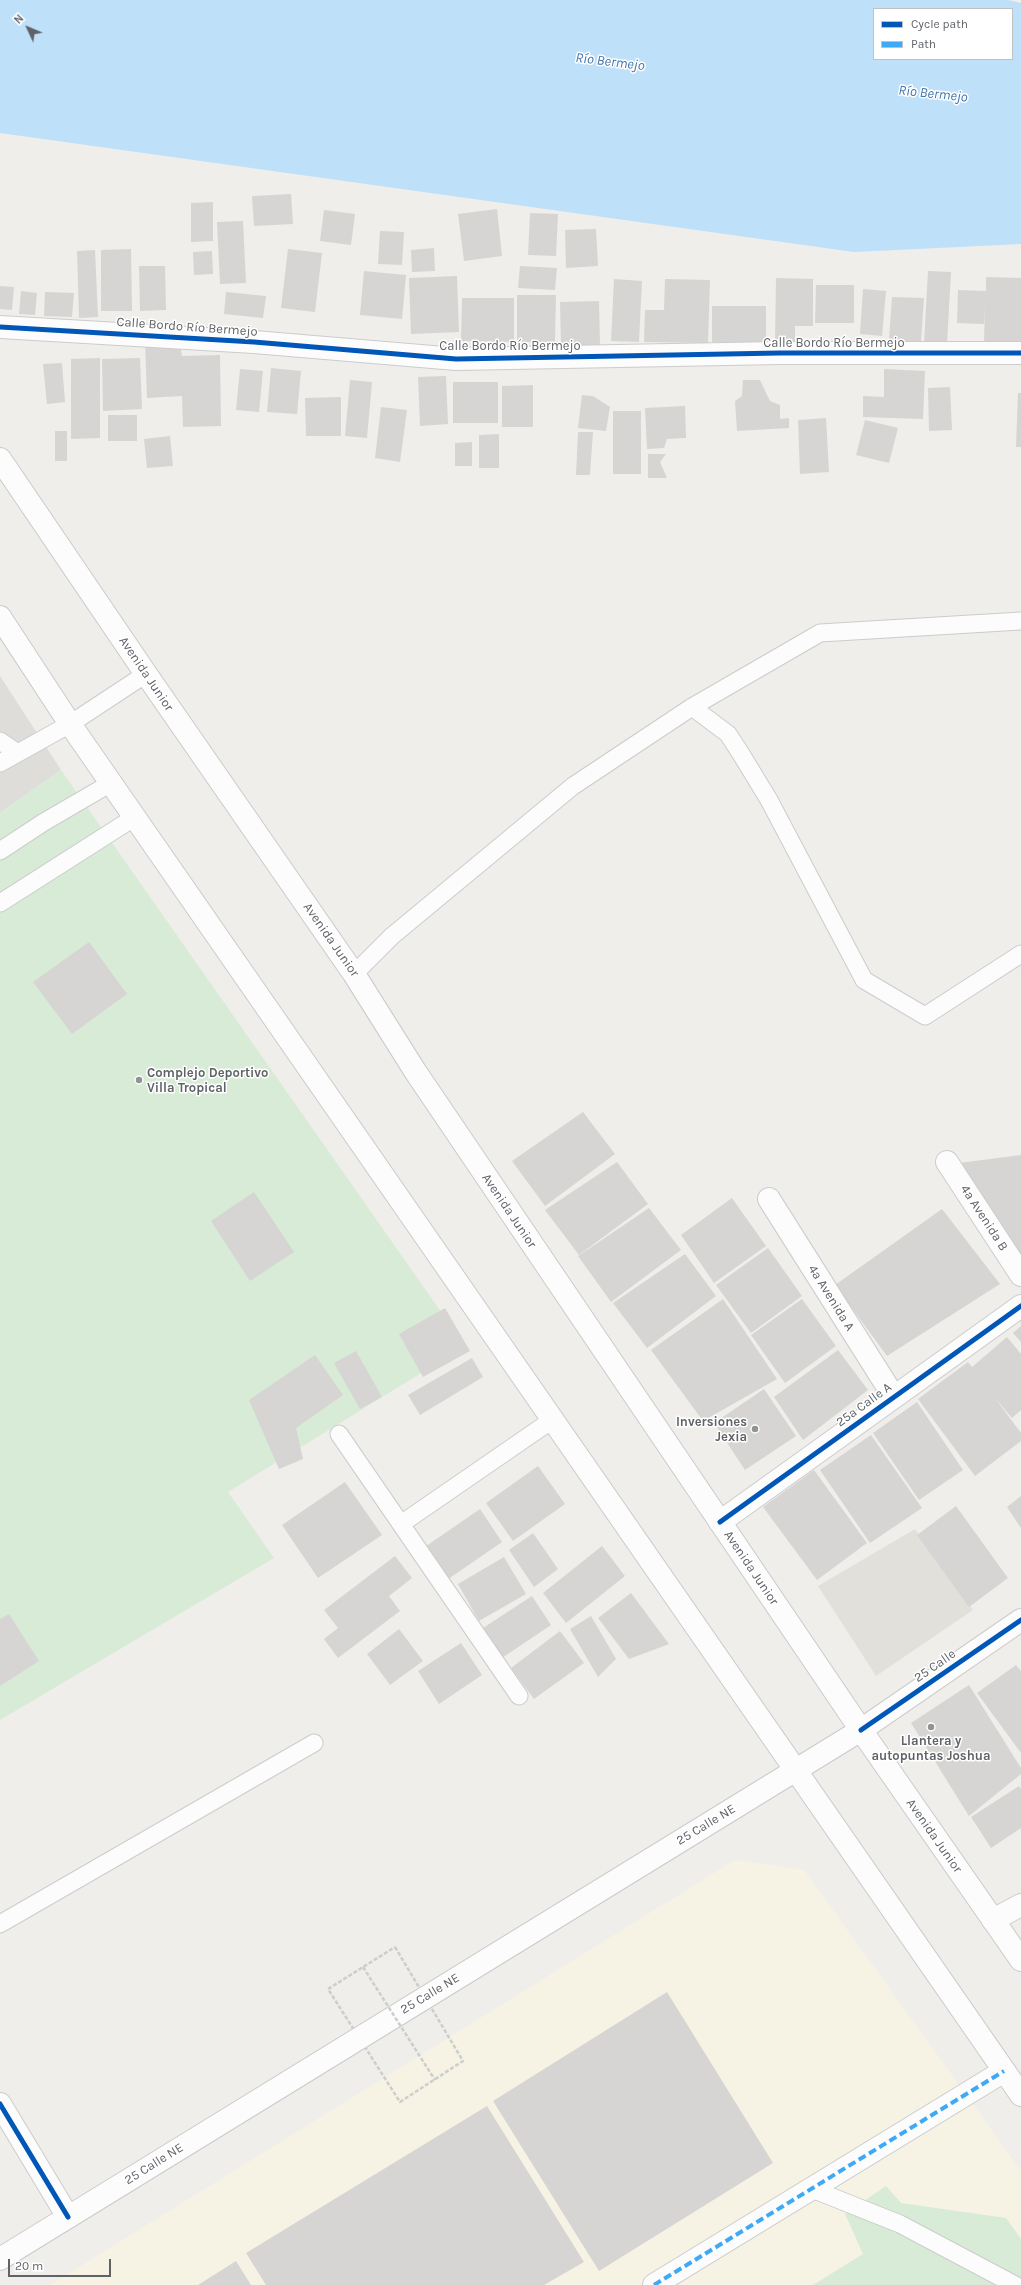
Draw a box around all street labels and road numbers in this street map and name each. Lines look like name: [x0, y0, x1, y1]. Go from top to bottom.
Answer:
street label: Calle Bordo Río Bermejo: [116, 314, 258, 340]
street label: Calle Bordo Río Bermejo: [763, 335, 905, 351]
street label: Calle Bordo Río Bermejo: [439, 338, 581, 354]
street label: Avenida Junior: [115, 634, 177, 714]
street label: Avenida Junior: [300, 900, 362, 980]
street label: Avenida Junior: [478, 1171, 540, 1251]
street label: 4a Avenida B: [957, 1182, 1011, 1254]
street label: 4a Avenida A: [805, 1262, 857, 1334]
street label: 25a Calle A: [833, 1380, 895, 1430]
street label: Avenida Junior: [720, 1528, 782, 1608]
street label: 25 Calle: [911, 1646, 959, 1686]
street label: Avenida Junior: [903, 1796, 965, 1876]
street label: 25 Calle NE: [674, 1801, 738, 1849]
street label: 25 Calle NE: [398, 1970, 462, 2018]
street label: 25 Calle NE: [122, 2140, 186, 2188]

